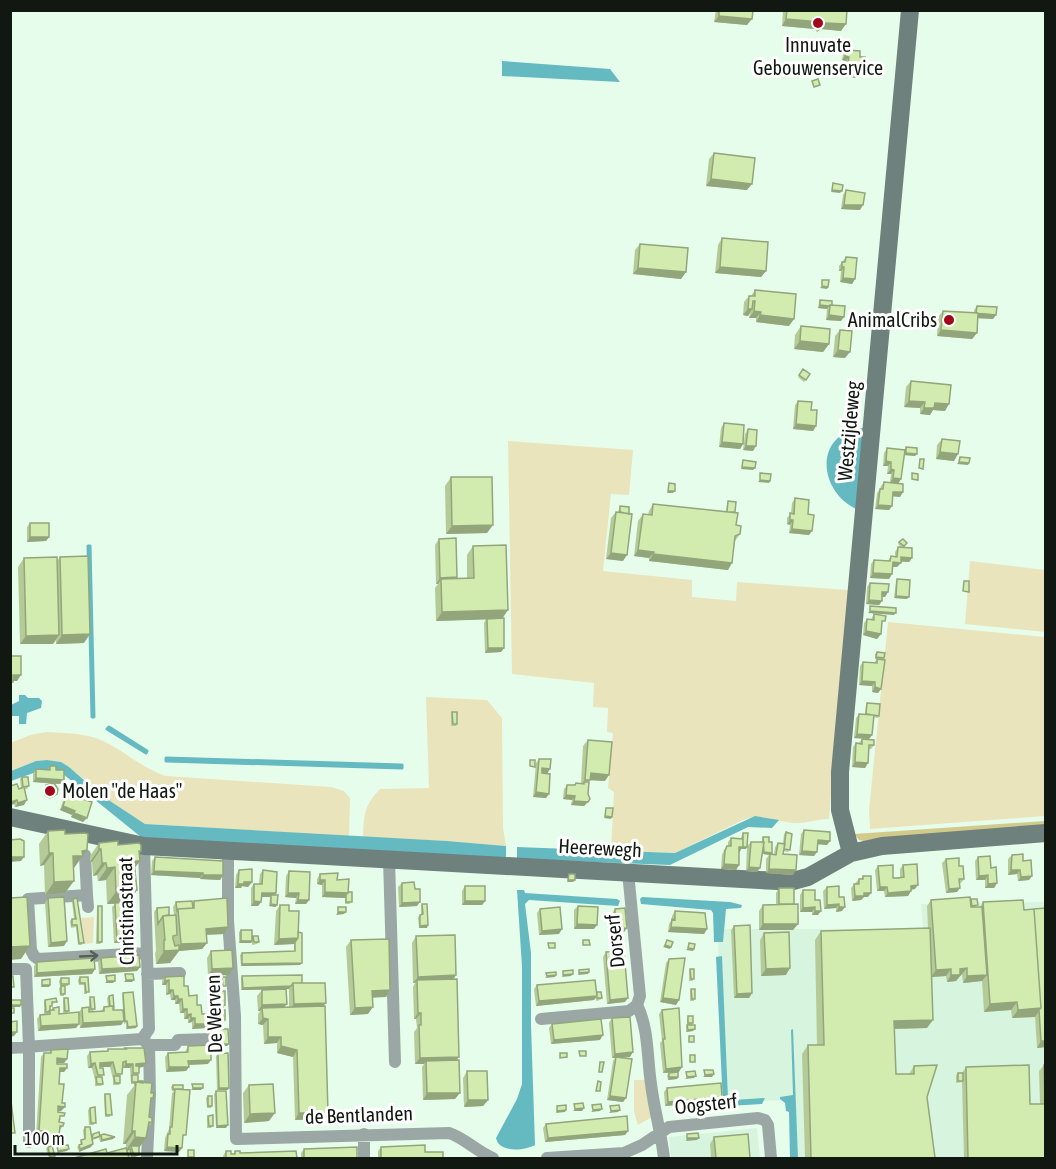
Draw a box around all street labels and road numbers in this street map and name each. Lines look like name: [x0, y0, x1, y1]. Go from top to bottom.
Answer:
street label: Westzijdeweg: [833, 380, 864, 482]
street label: Heerewegh: [558, 834, 642, 861]
street label: Christinastraat: [113, 856, 138, 965]
street label: Dorserf: [600, 913, 629, 969]
street label: De Werven: [201, 974, 226, 1054]
street label: Oogsterf: [674, 1089, 739, 1118]
street label: de Bentlanden: [305, 1101, 413, 1128]

